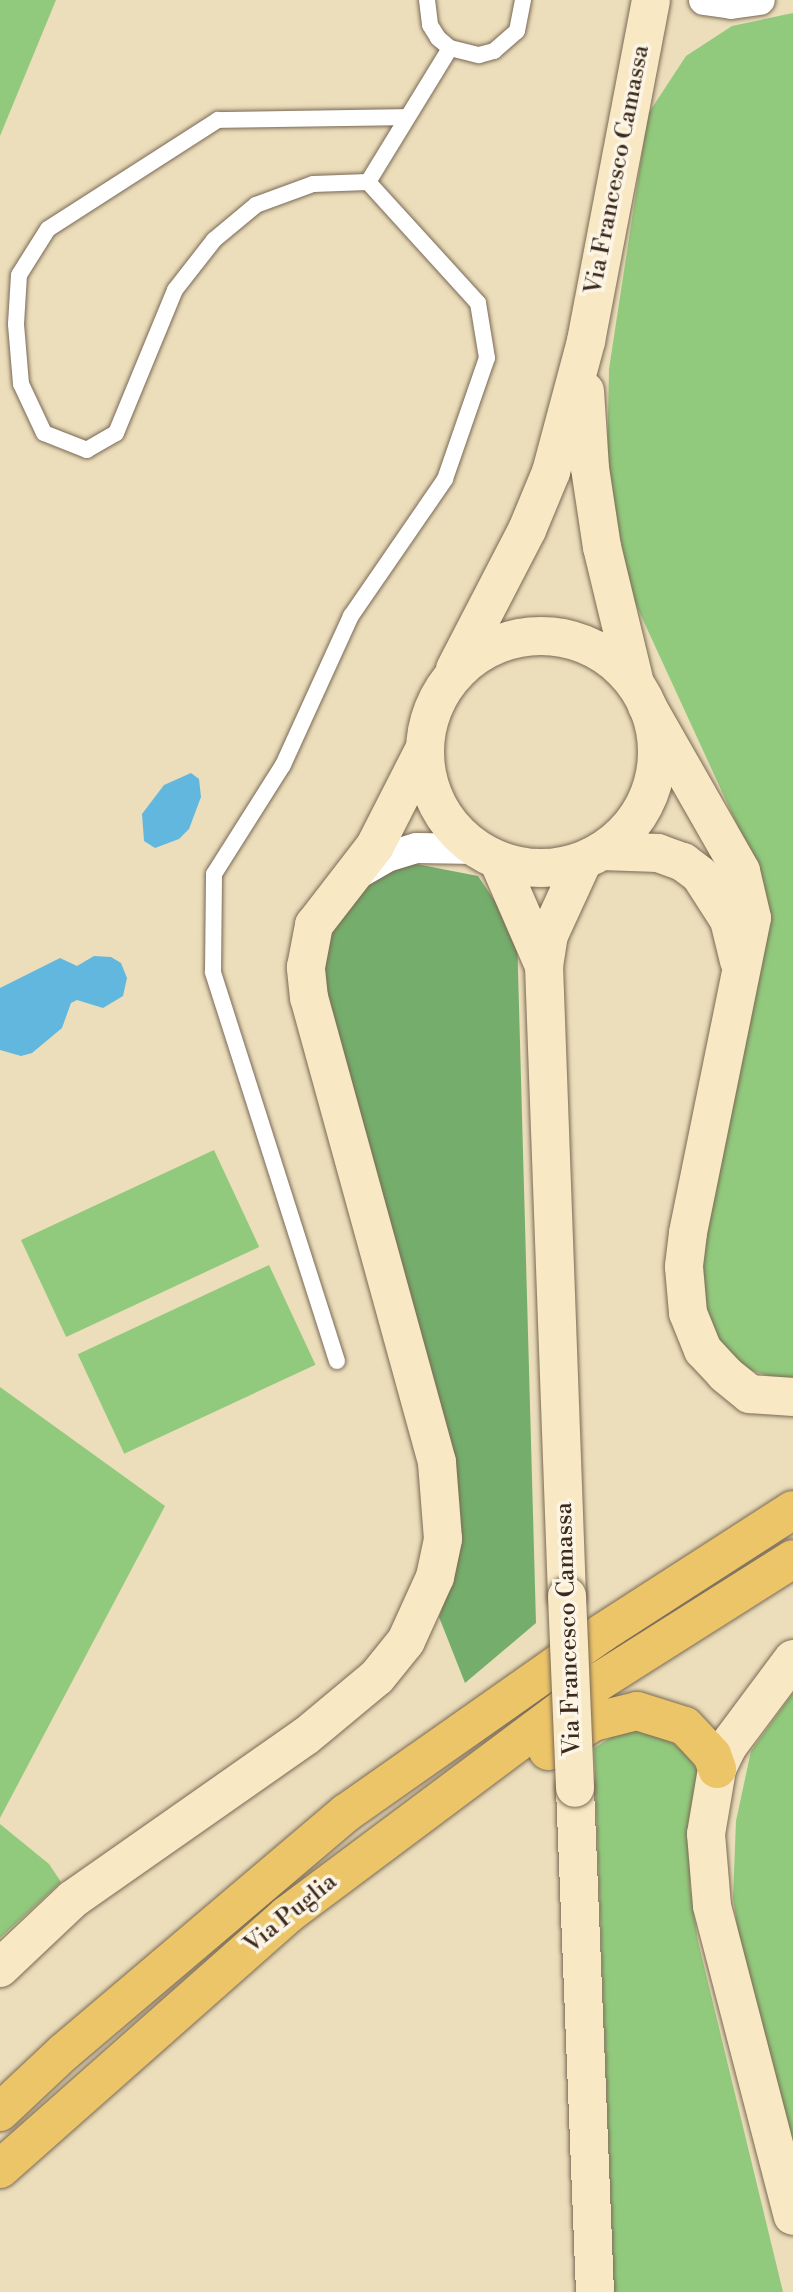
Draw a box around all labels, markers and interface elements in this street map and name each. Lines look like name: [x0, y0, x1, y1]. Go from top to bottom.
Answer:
street label: Via Francesco Camassa: [580, 43, 656, 297]
street label: Via Francesco Camassa: [550, 1502, 588, 1756]
street label: Via Puglia: [239, 1868, 343, 1960]

